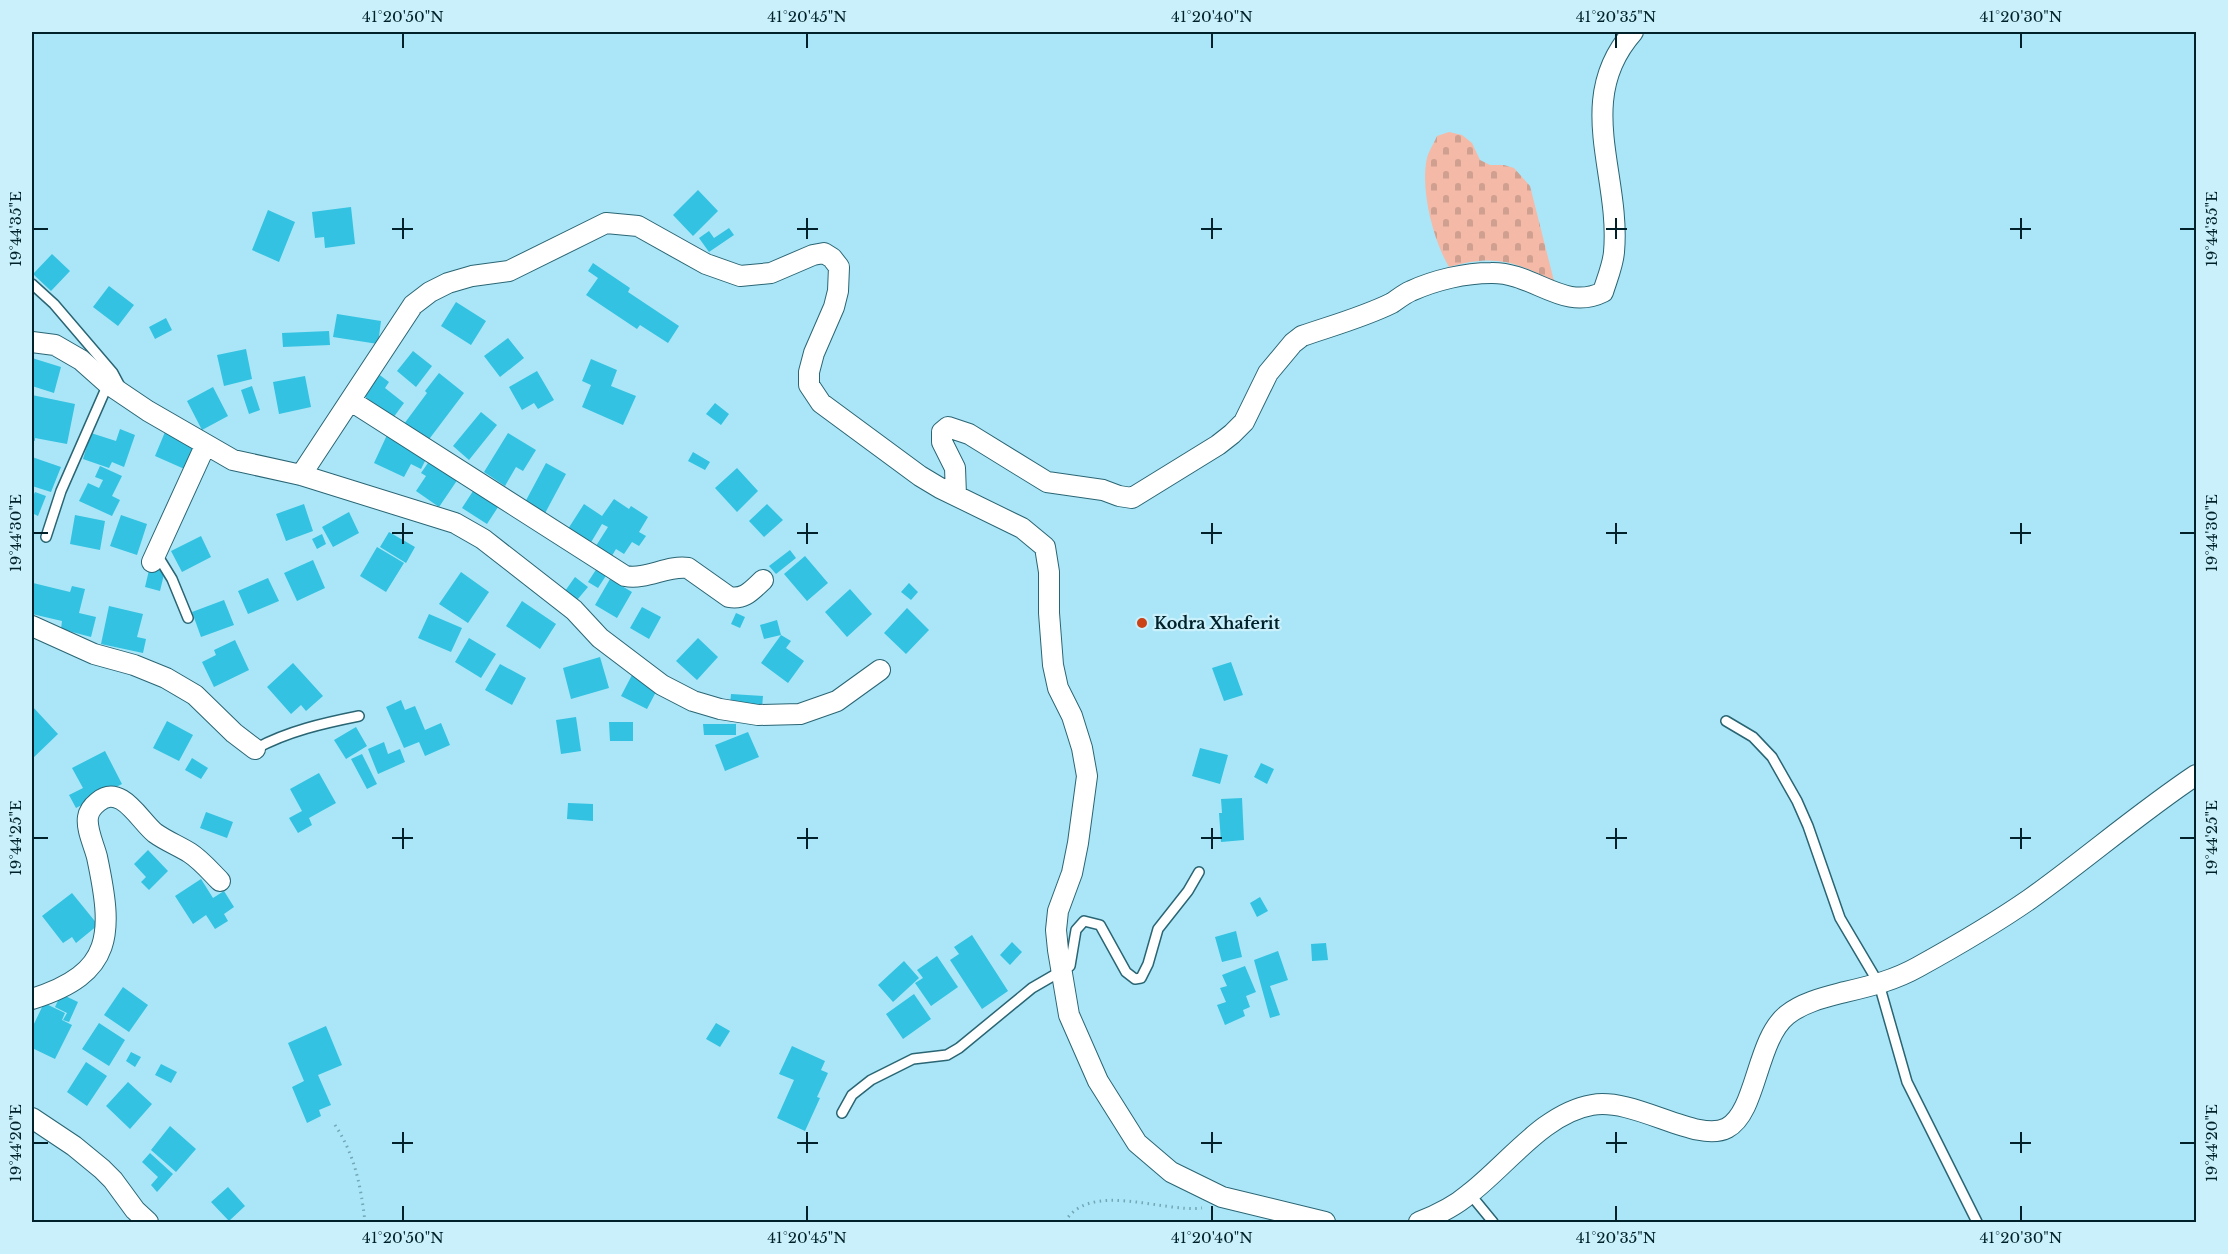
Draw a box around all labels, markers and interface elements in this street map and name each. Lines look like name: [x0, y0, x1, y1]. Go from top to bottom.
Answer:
text: 41°20'50"N: [362, 7, 444, 26]
text: 41°20'45"N: [767, 7, 847, 26]
text: 41°20'40"N: [1171, 7, 1253, 26]
text: 41°20'35"N: [1576, 7, 1656, 26]
text: 41°20'30"N: [1980, 7, 2062, 26]
text: 19°44'35"E: [6, 191, 25, 267]
text: 19°44'35"E: [2202, 191, 2221, 267]
text: 19°44'30"E: [6, 494, 25, 572]
text: 19°44'30"E: [2202, 494, 2221, 572]
place label: Kodra Xhaferit: [1154, 613, 1281, 633]
marker: Kodra Xhaferit: [1135, 616, 1149, 630]
text: 19°44'25"E: [6, 800, 25, 876]
text: 19°44'25"E: [2202, 800, 2221, 876]
text: 19°44'20"E: [6, 1104, 25, 1182]
text: 19°44'20"E: [2202, 1104, 2221, 1182]
text: 41°20'50"N: [362, 1228, 444, 1247]
text: 41°20'45"N: [767, 1228, 847, 1247]
text: 41°20'40"N: [1171, 1228, 1253, 1247]
text: 41°20'35"N: [1576, 1228, 1656, 1247]
text: 41°20'30"N: [1980, 1228, 2062, 1247]

